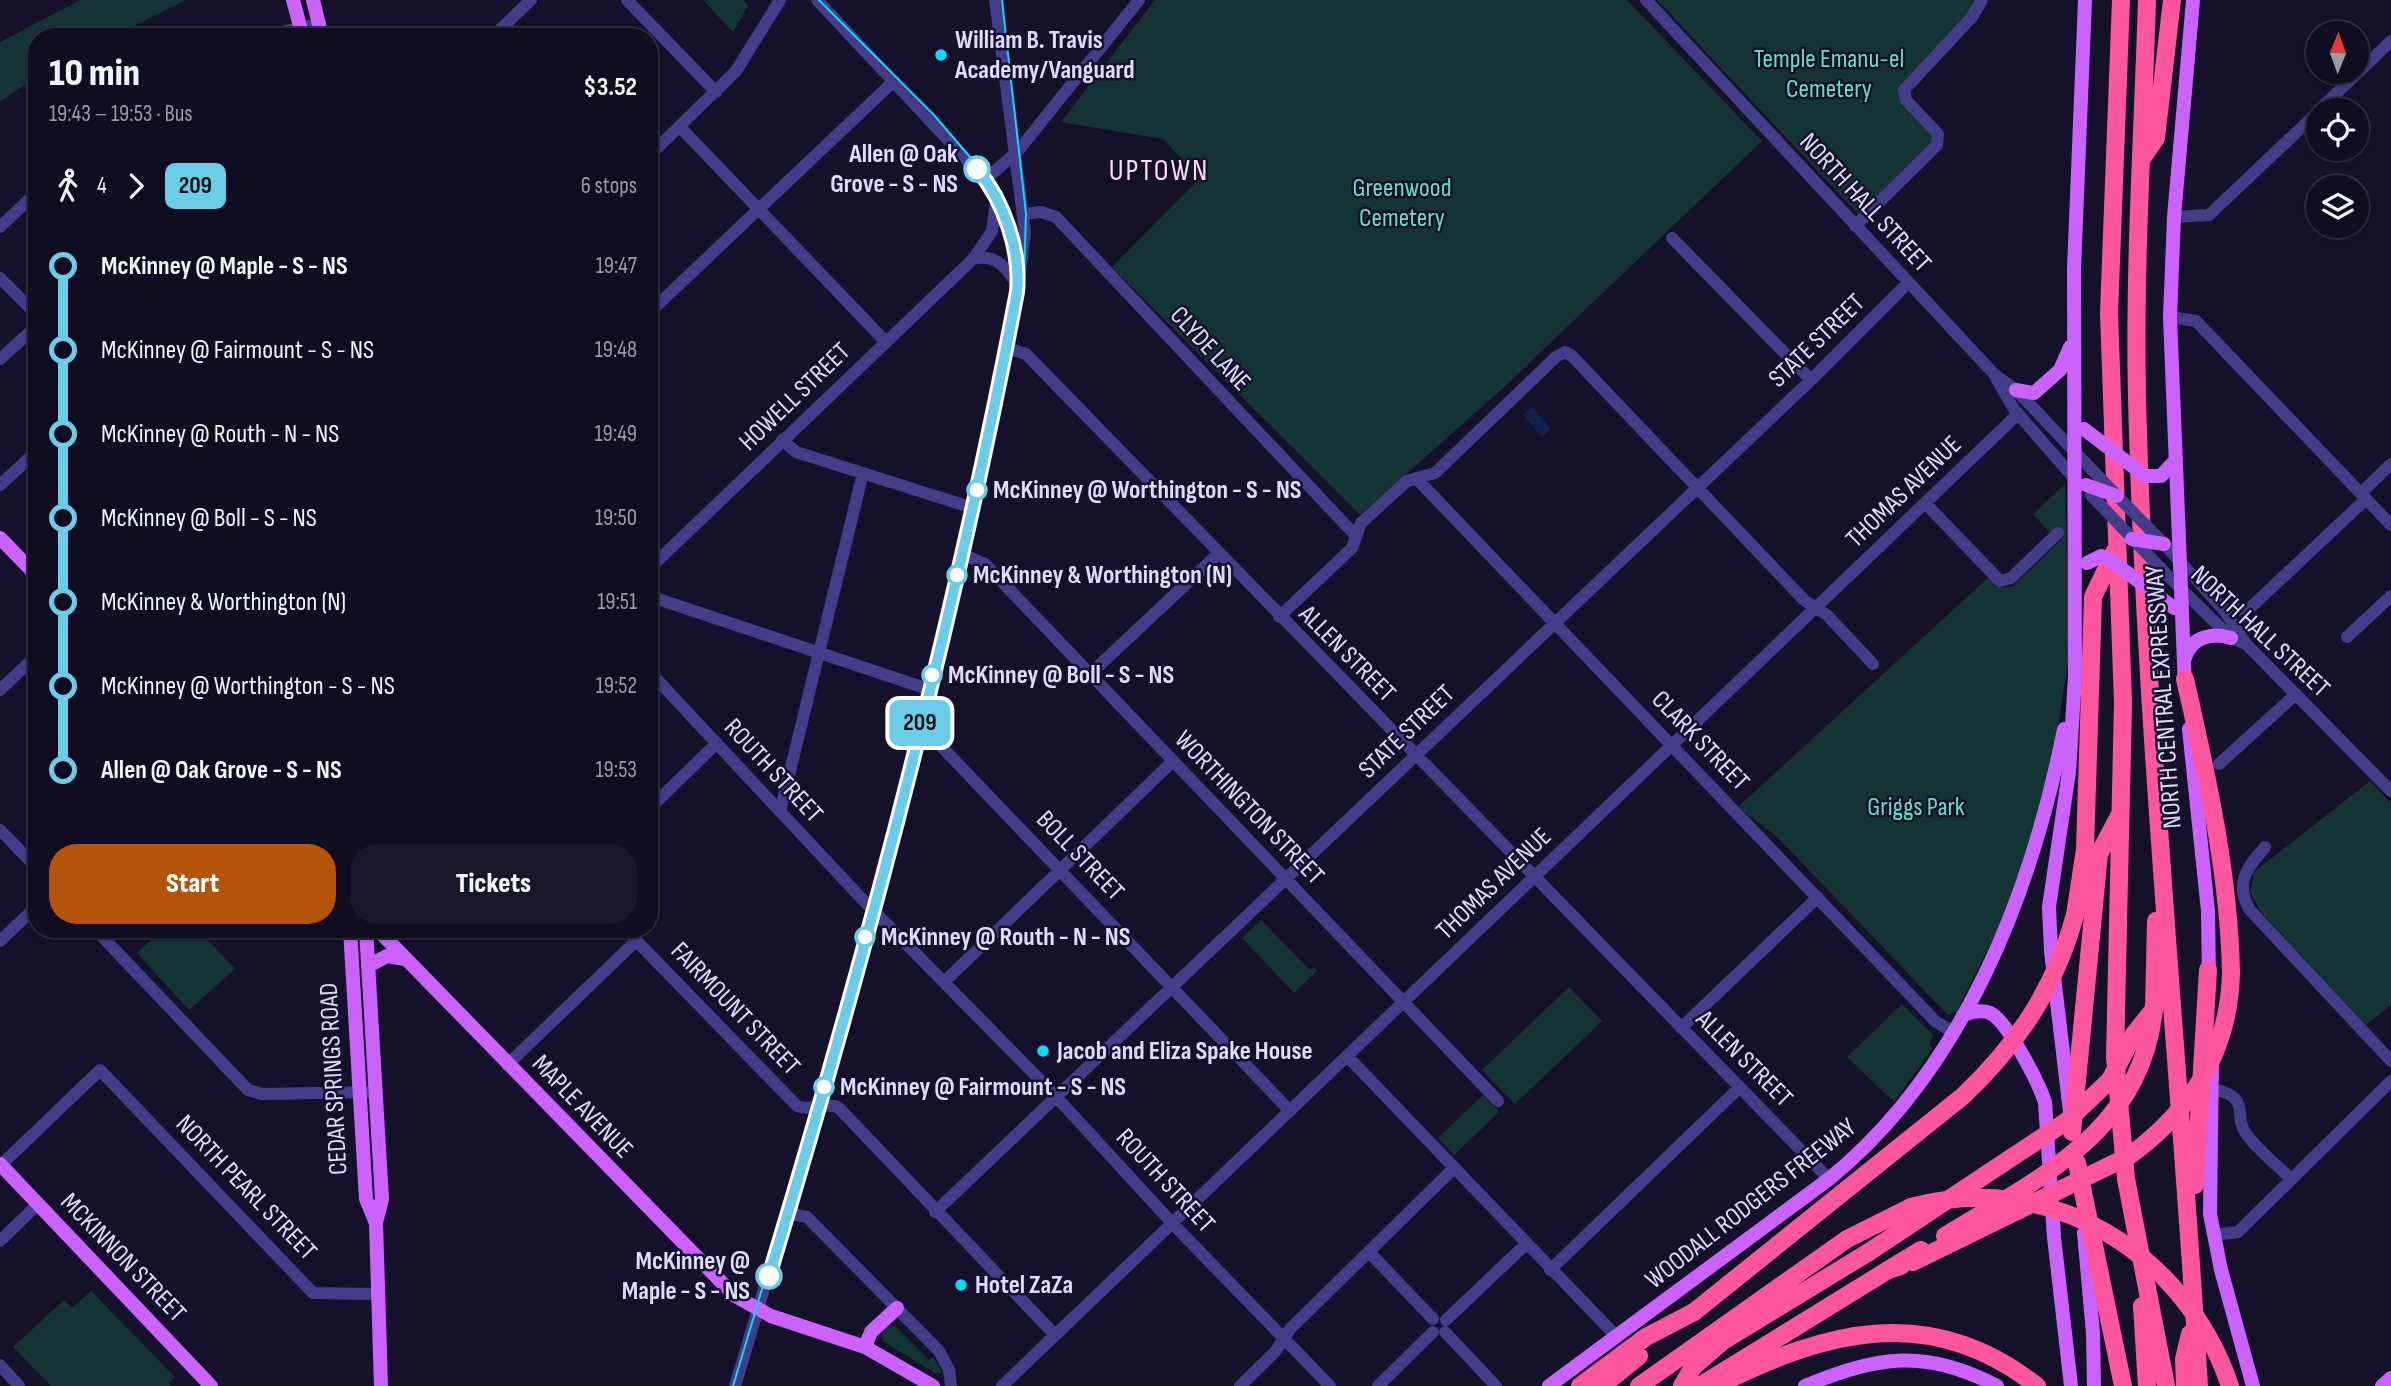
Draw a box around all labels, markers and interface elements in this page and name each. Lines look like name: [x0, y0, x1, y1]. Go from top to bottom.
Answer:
north arrow: [2306, 21, 2370, 84]
map controls: [2306, 21, 2369, 238]
place label: William B. Travis Academy/Vanguard: [954, 25, 1135, 86]
park label: Temple Emanu-el Cemetery: [1754, 44, 1904, 105]
marker: William B. Travis Academy/Vanguard: [933, 47, 949, 63]
text: 10 min: [49, 51, 140, 96]
text: $3.52: [583, 72, 637, 103]
button: locate: [2306, 98, 2369, 161]
text: 19:43 – 19:53 · Bus: [49, 100, 193, 128]
street label: NORTH HALL STREET: [1793, 127, 1937, 279]
place label: Allen @ Oak Grove - S - NS: [830, 139, 958, 200]
district label: UPTOWN: [1109, 153, 1209, 189]
marker: Allen @ Oak Grove - S - NS: [964, 156, 990, 182]
icon: walk: [49, 167, 87, 205]
icon: forward: [117, 167, 155, 205]
text: 209: [179, 171, 212, 200]
text: 4: [97, 172, 107, 200]
text: 6 stops: [581, 172, 637, 200]
park label: Greenwood Cemetery: [1352, 173, 1452, 234]
button: layers: [2306, 175, 2369, 238]
text: McKinney @ Maple - S - NS: [101, 251, 348, 282]
text: 19:47: [596, 252, 637, 280]
street label: STATE STREET: [1763, 288, 1871, 394]
street label: CLYDE LANE: [1163, 300, 1257, 398]
text: McKinney @ Fairmount - S - NS: [101, 335, 374, 366]
text: 19:48: [595, 336, 637, 364]
street label: HOWELL STREET: [733, 336, 857, 458]
text: McKinney @ Routh - N - NS: [101, 419, 340, 450]
text: 19:49: [595, 420, 637, 448]
street label: THOMAS AVENUE: [1840, 429, 1968, 555]
place label: McKinney @ Worthington - S - NS: [993, 475, 1302, 506]
marker: McKinney @ Worthington - S - NS: [967, 480, 987, 500]
text: McKinney @ Boll - S - NS: [101, 503, 317, 534]
text: 19:50: [595, 504, 637, 532]
place label: McKinney & Worthington (N): [973, 560, 1232, 591]
street label: NORTH HALL STREET: [2184, 560, 2336, 704]
street label: NORTH CENTRAL EXPRESSWAY: [2139, 564, 2189, 830]
marker: McKinney & Worthington (N): [947, 565, 967, 585]
text: McKinney & Worthington (N): [101, 587, 346, 618]
text: 19:51: [597, 588, 637, 616]
street label: ALLEN STREET: [1292, 599, 1402, 709]
place label: McKinney @ Boll - S - NS: [948, 660, 1174, 691]
marker: McKinney @ Boll - S - NS: [922, 665, 942, 685]
text: McKinney @ Worthington - S - NS: [101, 671, 395, 702]
text: 19:52: [596, 672, 637, 700]
street label: STATE STREET: [1353, 679, 1461, 785]
street label: CLARK STREET: [1645, 685, 1755, 797]
line badge: 209: [880, 700, 960, 746]
text: 209: [903, 708, 937, 737]
street label: ROUTH STREET: [717, 713, 829, 829]
street label: WORTHINGTON STREET: [1168, 725, 1330, 891]
text: Allen @ Oak Grove - S - NS: [101, 755, 342, 786]
text: 19:53: [596, 756, 637, 784]
park label: Griggs Park: [1867, 792, 1965, 823]
street label: BOLL STREET: [1029, 804, 1131, 908]
street label: THOMAS AVENUE: [1430, 821, 1558, 947]
button: Start: [49, 844, 336, 924]
button: Tickets: [350, 844, 637, 924]
place label: McKinney @ Routh - N - NS: [881, 922, 1130, 953]
marker: McKinney @ Routh - N - NS: [855, 927, 875, 947]
street label: FAIRMOUNT STREET: [664, 936, 806, 1082]
street label: CEDAR SPRINGS ROAD: [313, 982, 355, 1176]
street label: ALLEN STREET: [1689, 1004, 1799, 1114]
place label: Jacob and Eliza Spake House: [1056, 1036, 1313, 1067]
marker: Jacob and Eliza Spake House: [1035, 1043, 1051, 1059]
street label: MAPLE AVENUE: [525, 1049, 639, 1165]
place label: McKinney @ Fairmount - S - NS: [840, 1072, 1126, 1103]
marker: McKinney @ Fairmount - S - NS: [814, 1077, 834, 1097]
street label: NORTH PEARL STREET: [169, 1109, 323, 1267]
street label: WOODALL RODGERS FREEWAY: [1640, 1112, 1863, 1296]
street label: ROUTH STREET: [1109, 1123, 1221, 1239]
street label: MCKINNON STREET: [54, 1187, 192, 1329]
place label: McKinney @ Maple - S - NS: [622, 1246, 750, 1307]
marker: McKinney @ Maple - S - NS: [756, 1263, 782, 1289]
place label: Hotel ZaZa: [975, 1270, 1073, 1301]
marker: Hotel ZaZa: [953, 1277, 969, 1293]

